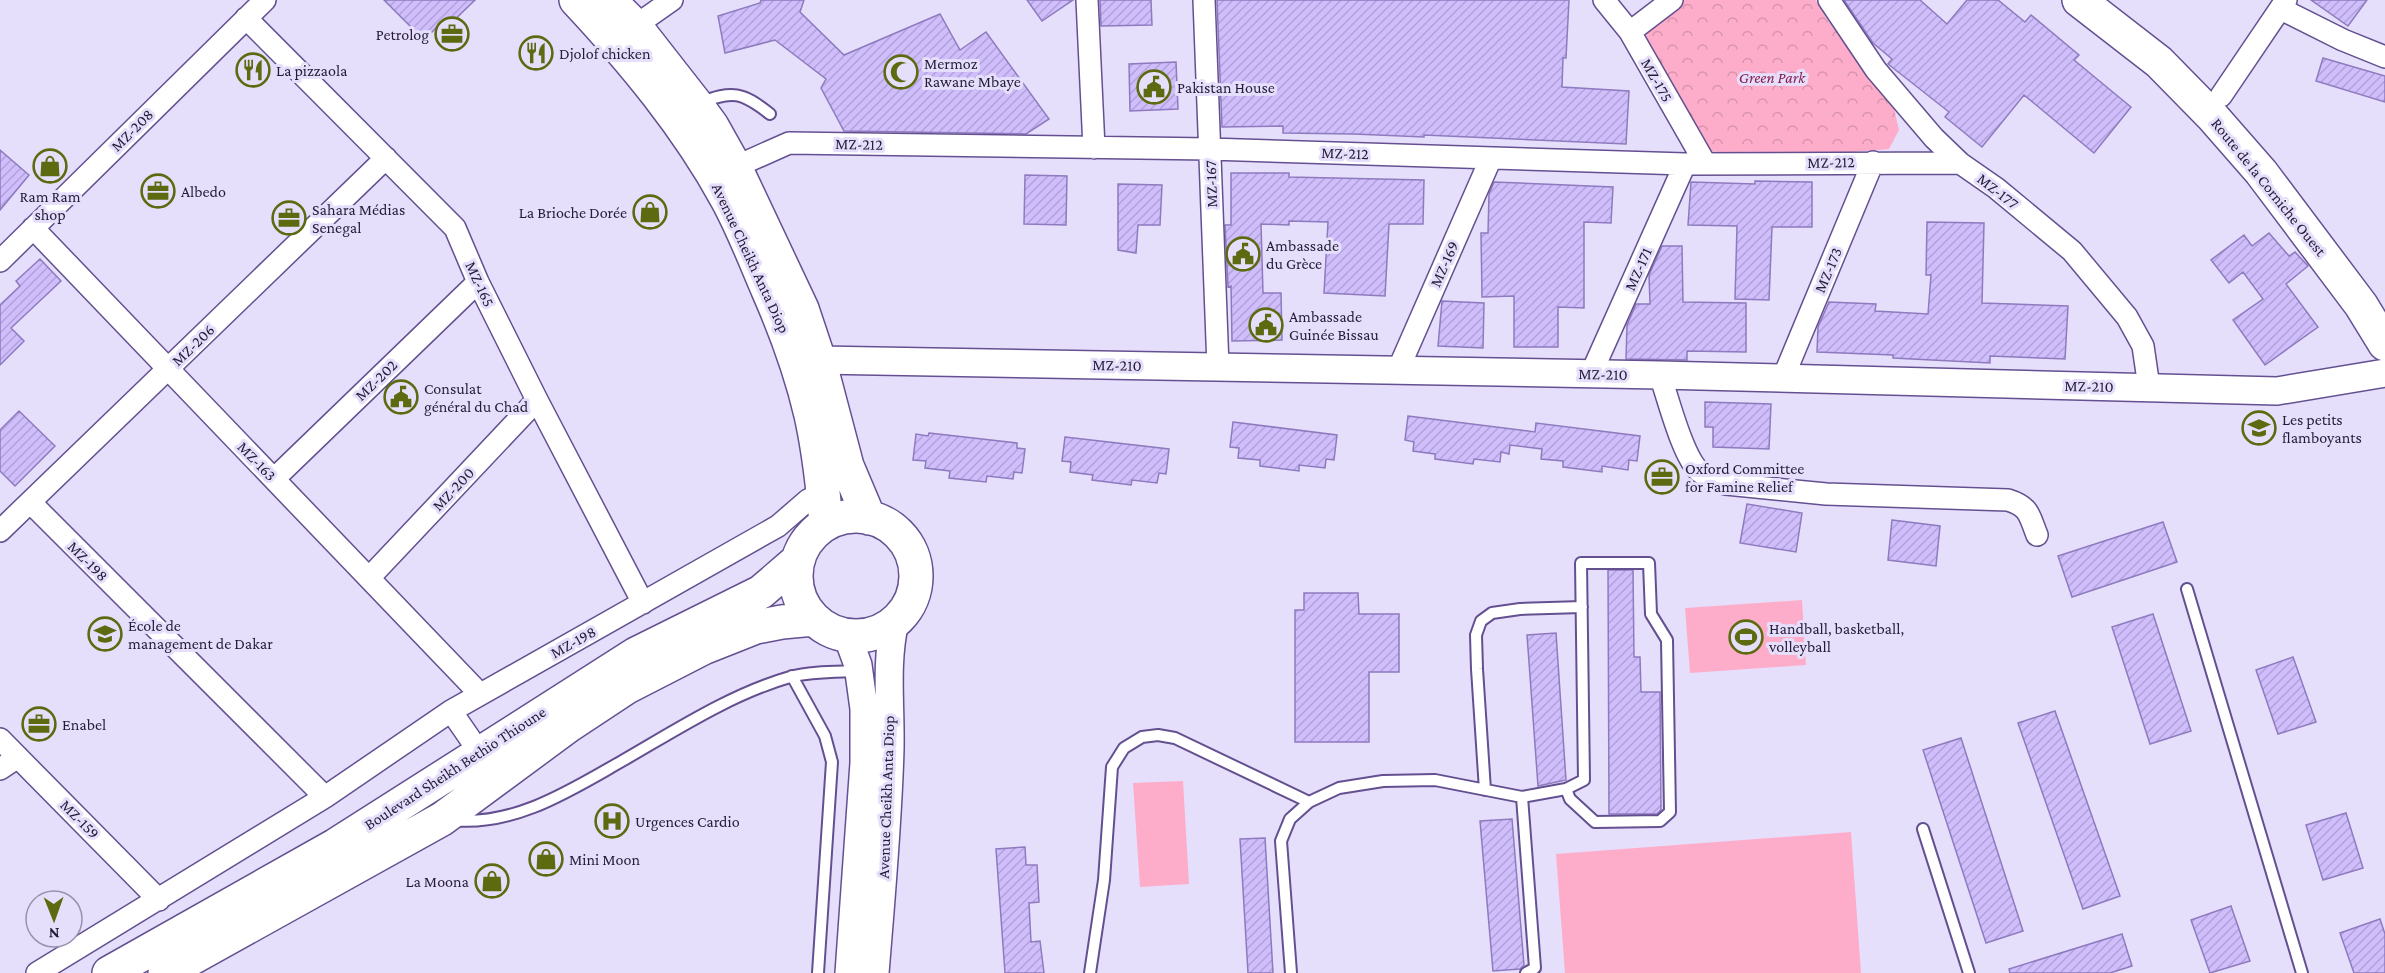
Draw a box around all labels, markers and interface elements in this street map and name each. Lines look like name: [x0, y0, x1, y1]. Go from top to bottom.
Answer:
office icon: Petrolog: [434, 16, 470, 52]
place label: Petrolog: [376, 26, 429, 44]
restaurant icon: Djolof chicken: [518, 35, 554, 71]
place label: Djolof chicken: [559, 45, 651, 63]
restaurant icon: La pizzaola: [235, 52, 271, 88]
mosque icon: Mermoz Rawane Mbaye: [883, 54, 919, 90]
place label: Mermoz Rawane Mbaye: [924, 55, 1021, 91]
street label: MZ-175: [1638, 55, 1676, 105]
place label: La pizzaola: [276, 62, 348, 80]
public building icon: Pakistan House: [1136, 69, 1172, 105]
park label: Green Park: [1739, 69, 1806, 86]
place label: Pakistan House: [1177, 79, 1275, 96]
street label: MZ-208: [107, 105, 157, 155]
street label: Route de la Corniche Ouest: [2208, 115, 2330, 260]
street label: MZ-212: [835, 135, 883, 153]
street label: MZ-212: [1321, 144, 1370, 162]
shop icon: Ram Ram shop: [32, 148, 68, 184]
street label: MZ-212: [1807, 153, 1855, 171]
street label: MZ-167: [1202, 159, 1220, 208]
street label: MZ-177: [1974, 170, 2022, 213]
office icon: Albedo: [140, 173, 176, 209]
street label: Avenue Cheikh Anta Diop: [708, 181, 793, 336]
place label: Albedo: [181, 183, 226, 200]
place label: Ram Ram shop: [19, 188, 81, 224]
shop icon: La Brioche Dorée: [632, 194, 668, 230]
office icon: Sahara Médias Senegal: [271, 200, 307, 236]
place label: Sahara Médias Senegal: [312, 201, 405, 237]
place label: La Brioche Dorée: [519, 204, 627, 221]
public building icon: Ambassade du Grèce: [1225, 236, 1261, 272]
place label: Ambassade du Grèce: [1266, 237, 1339, 272]
street label: MZ-169: [1426, 238, 1462, 290]
street label: MZ-171: [1621, 245, 1655, 293]
street label: MZ-173: [1811, 245, 1845, 295]
street label: MZ-165: [462, 259, 498, 309]
public building icon: Ambassade Guinée Bissau: [1248, 307, 1284, 343]
place label: Ambassade Guinée Bissau: [1289, 308, 1379, 343]
street label: MZ-206: [168, 321, 218, 369]
street label: MZ-202: [352, 356, 401, 404]
street label: MZ-210: [1092, 356, 1142, 374]
street label: MZ-210: [1578, 365, 1628, 383]
street label: MZ-210: [2064, 377, 2114, 395]
public building icon: Consulat général du Chad: [383, 379, 419, 415]
place label: Consulat général du Chad: [424, 380, 529, 416]
school or university icon: Les petits flamboyants: [2241, 410, 2277, 446]
place label: Les petits flamboyants: [2282, 411, 2362, 447]
street label: MZ-163: [234, 438, 280, 484]
office icon: Oxford Committee for Famine Relief: [1644, 459, 1680, 495]
place label: Oxford Committee for Famine Relief: [1685, 460, 1804, 495]
street label: MZ-200: [429, 464, 477, 514]
street label: MZ-198: [65, 538, 111, 584]
school or university icon: École de management de Dakar: [87, 616, 123, 652]
place label: École de management de Dakar: [128, 617, 273, 653]
sports icon: Handball, basketball, volleyball: [1728, 619, 1764, 655]
place label: Handball, basketball, volleyball: [1768, 620, 1904, 656]
street label: MZ-198: [547, 623, 599, 661]
street label: Boulevard Sheikh Bethio Thioune: [361, 703, 549, 833]
office icon: Enabel: [21, 706, 57, 742]
street label: Avenue Cheikh Anta Diop: [875, 715, 898, 879]
place label: Enabel: [62, 716, 106, 733]
street label: MZ-159: [57, 796, 103, 842]
hospital icon: Urgences Cardio: [594, 803, 630, 839]
place label: Urgences Cardio: [635, 813, 740, 831]
shop icon: Mini Moon: [528, 841, 564, 877]
place label: Mini Moon: [569, 851, 640, 868]
shop icon: La Moona: [474, 863, 510, 899]
place label: La Moona: [405, 873, 470, 890]
north arrow: [24, 889, 84, 949]
text: N: [49, 925, 60, 942]

